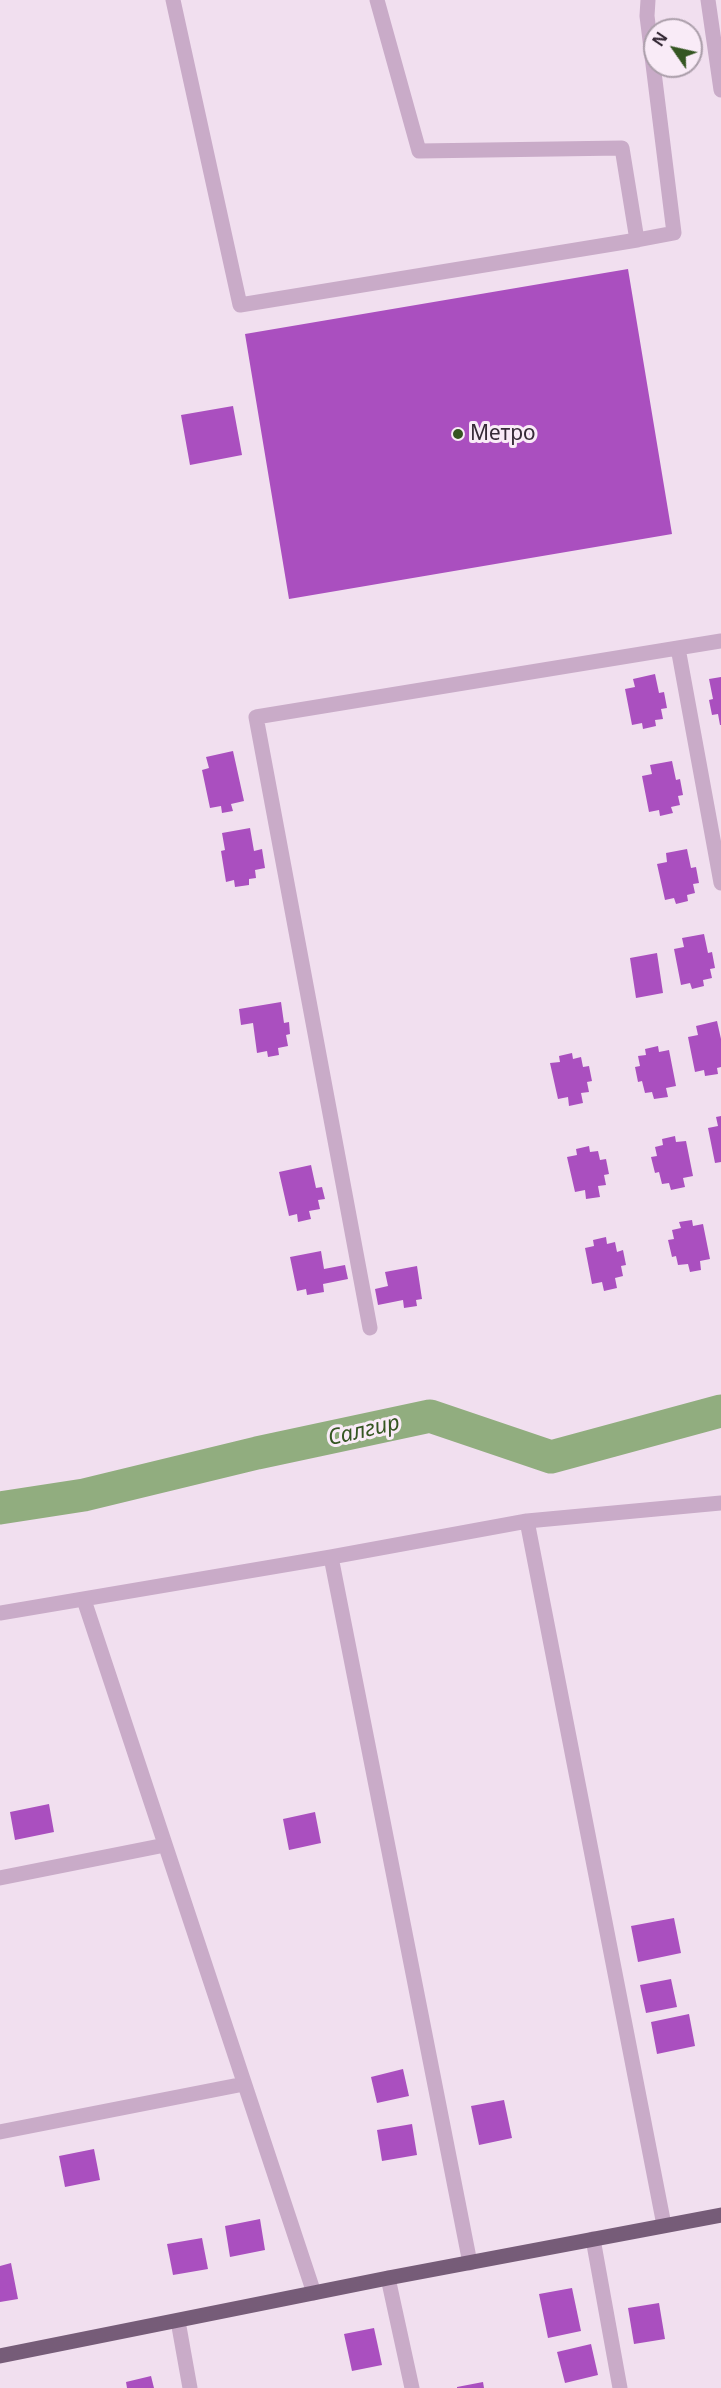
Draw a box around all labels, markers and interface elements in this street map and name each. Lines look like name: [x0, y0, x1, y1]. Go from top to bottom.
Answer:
north arrow: [643, 18, 703, 78]
text: N: [647, 28, 672, 51]
place label: Метро: [470, 421, 535, 447]
marker: Метро: [451, 427, 465, 441]
water label: Салгир: [326, 1410, 402, 1452]

